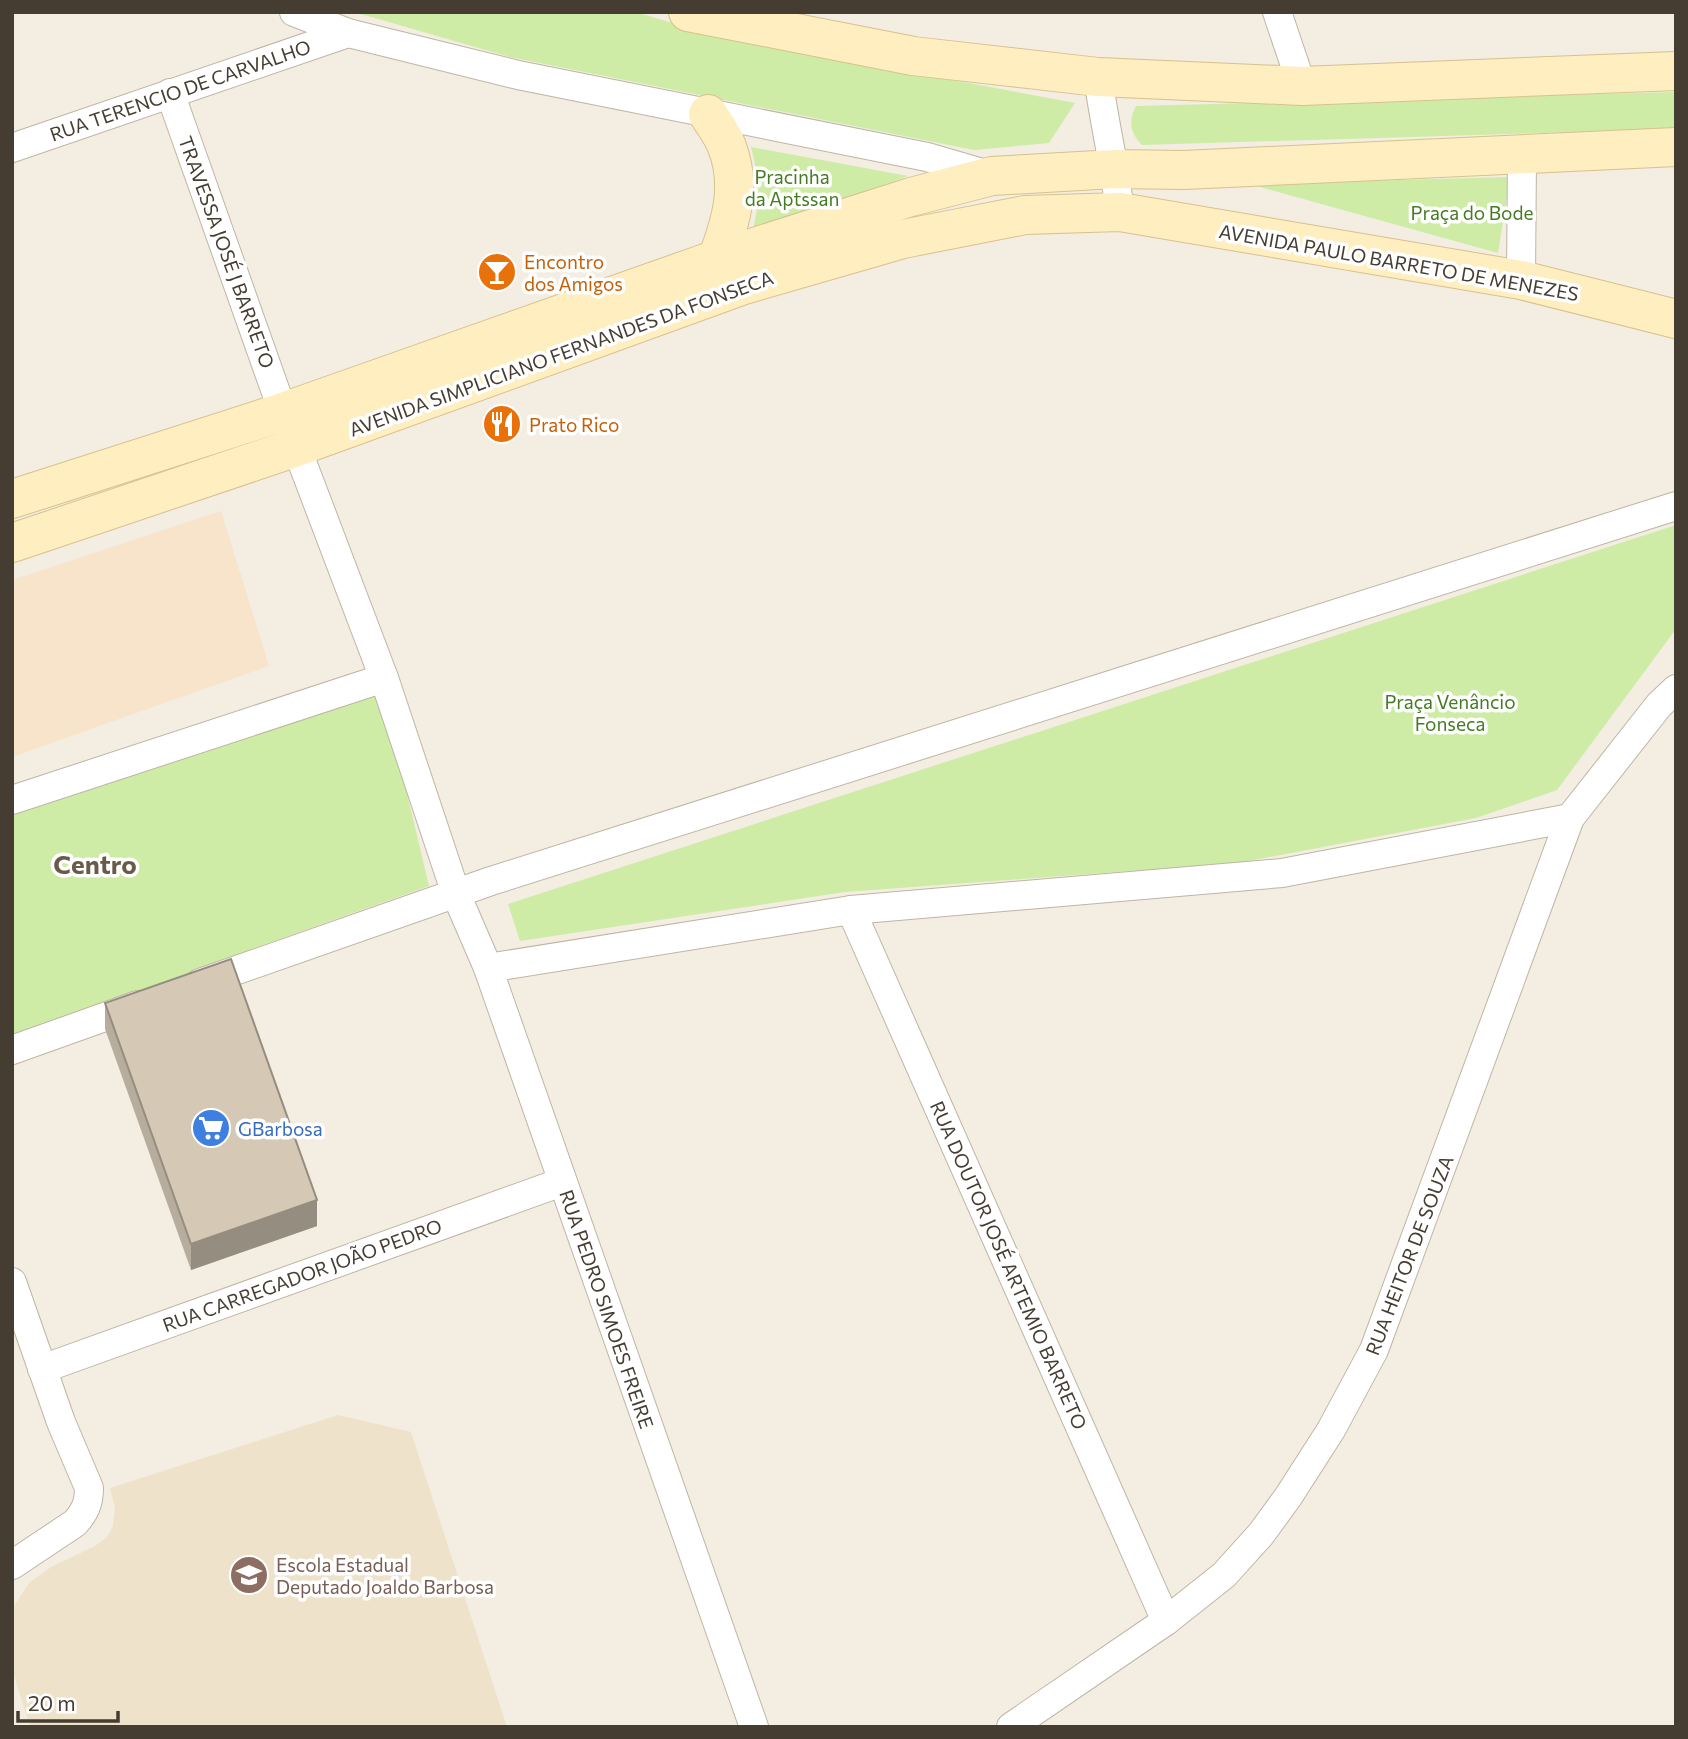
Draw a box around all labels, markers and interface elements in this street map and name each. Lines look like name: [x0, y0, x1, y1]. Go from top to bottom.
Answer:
street label: RUA TERENCIO DE CARVALHO: [46, 34, 314, 146]
street label: TRAVESSA JOSÉ J BARRETO: [174, 133, 280, 371]
park label: Pracinha da Aptssan: [745, 165, 839, 210]
park label: Praça do Bode: [1411, 201, 1533, 224]
street label: AVENIDA PAULO BARRETO DE MENEZES: [1217, 219, 1581, 305]
place label: Encontro dos Amigos: [524, 250, 623, 295]
bar icon: Encontro dos Amigos: [476, 251, 518, 293]
street label: AVENIDA SIMPLICIANO FERNANDES DA FONSECA: [346, 265, 776, 441]
restaurant icon: Prato Rico: [481, 403, 523, 445]
place label: Prato Rico: [529, 413, 619, 436]
park label: Praça Venâncio Fonseca: [1384, 690, 1516, 735]
district label: Centro: [53, 848, 137, 879]
street label: RUA DOUTOR JOSÉ ARTEMIO BARRETO: [926, 1097, 1092, 1433]
supermarket icon: GBarbosa: [190, 1107, 232, 1149]
place label: GBarbosa: [238, 1117, 323, 1140]
street label: RUA HEITOR DE SOUZA: [1360, 1152, 1458, 1358]
street label: RUA PEDRO SIMOES FREIRE: [555, 1186, 659, 1432]
street label: RUA CARREGADOR JOÃO PEDRO: [159, 1214, 445, 1336]
place label: Escola Estadual Deputado Joaldo Barbosa: [276, 1553, 494, 1598]
school or university icon: Escola Estadual Deputado Joaldo Barbosa: [228, 1554, 270, 1596]
scale bar: [18, 1680, 117, 1724]
text: 20 m: [28, 1690, 76, 1715]

